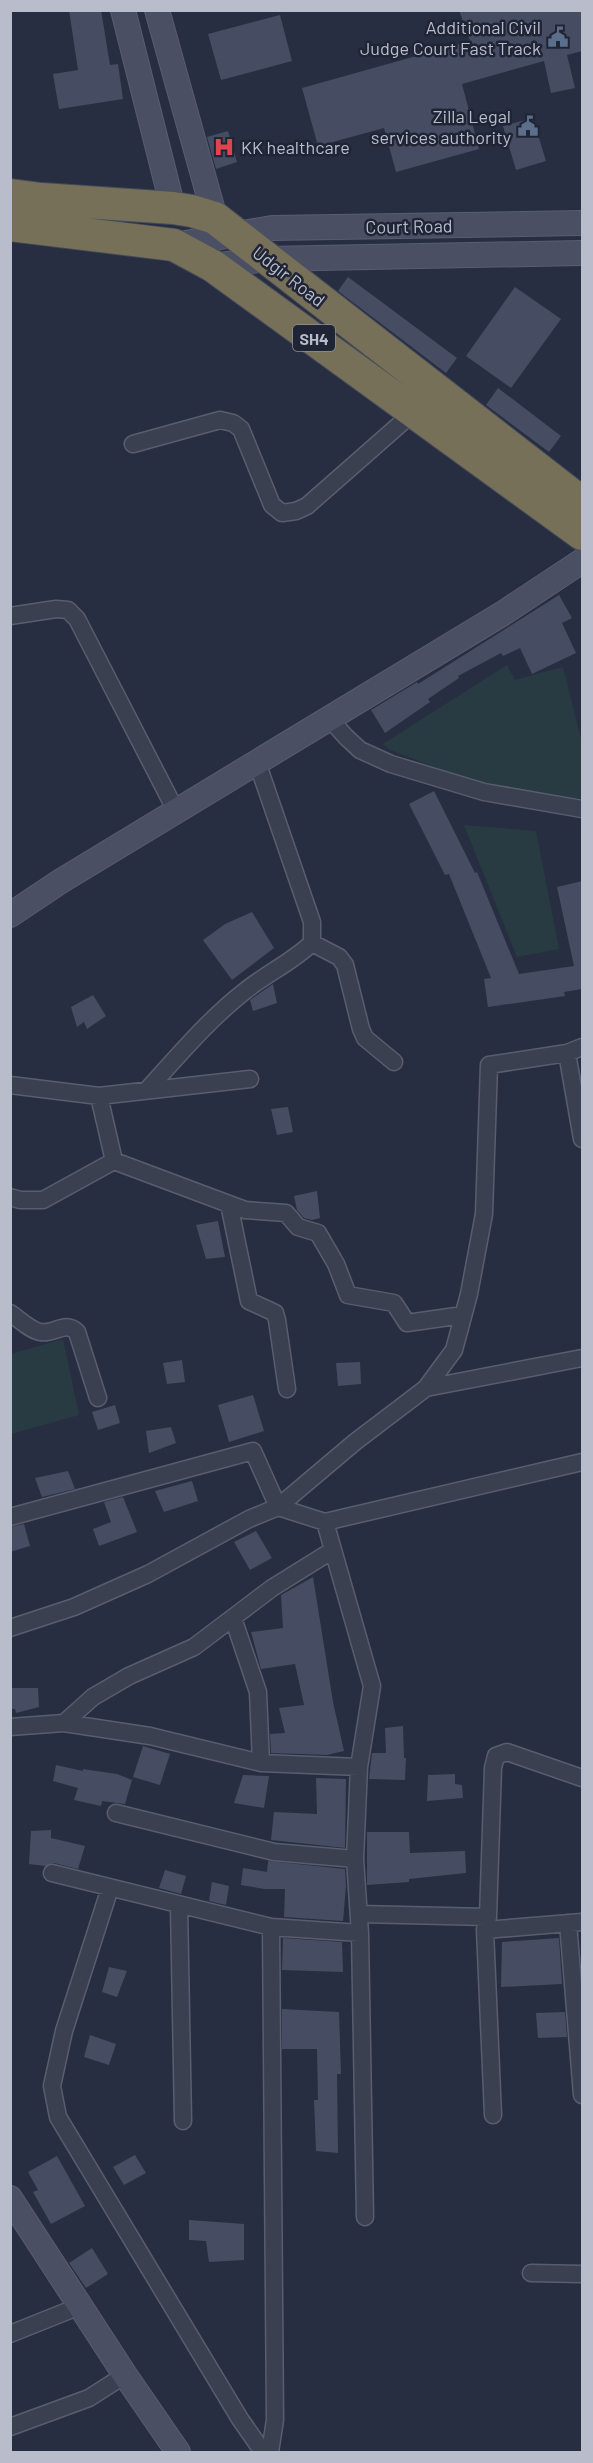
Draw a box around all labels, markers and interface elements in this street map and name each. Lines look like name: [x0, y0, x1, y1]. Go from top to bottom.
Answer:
place label: Additional Civil Judge Court Fast Track: [360, 16, 541, 59]
public building icon: Additional Civil Judge Court Fast Track: [546, 25, 570, 49]
place label: Zilla Legal services authority: [371, 105, 511, 148]
public building icon: Zilla Legal services authority: [516, 114, 540, 138]
hospital icon: KK healthcare: [212, 135, 236, 159]
place label: KK healthcare: [241, 136, 350, 158]
street label: Court Road: [365, 214, 453, 238]
street label: Udgir Road: [248, 241, 330, 311]
road number: SH4: [293, 325, 335, 351]

